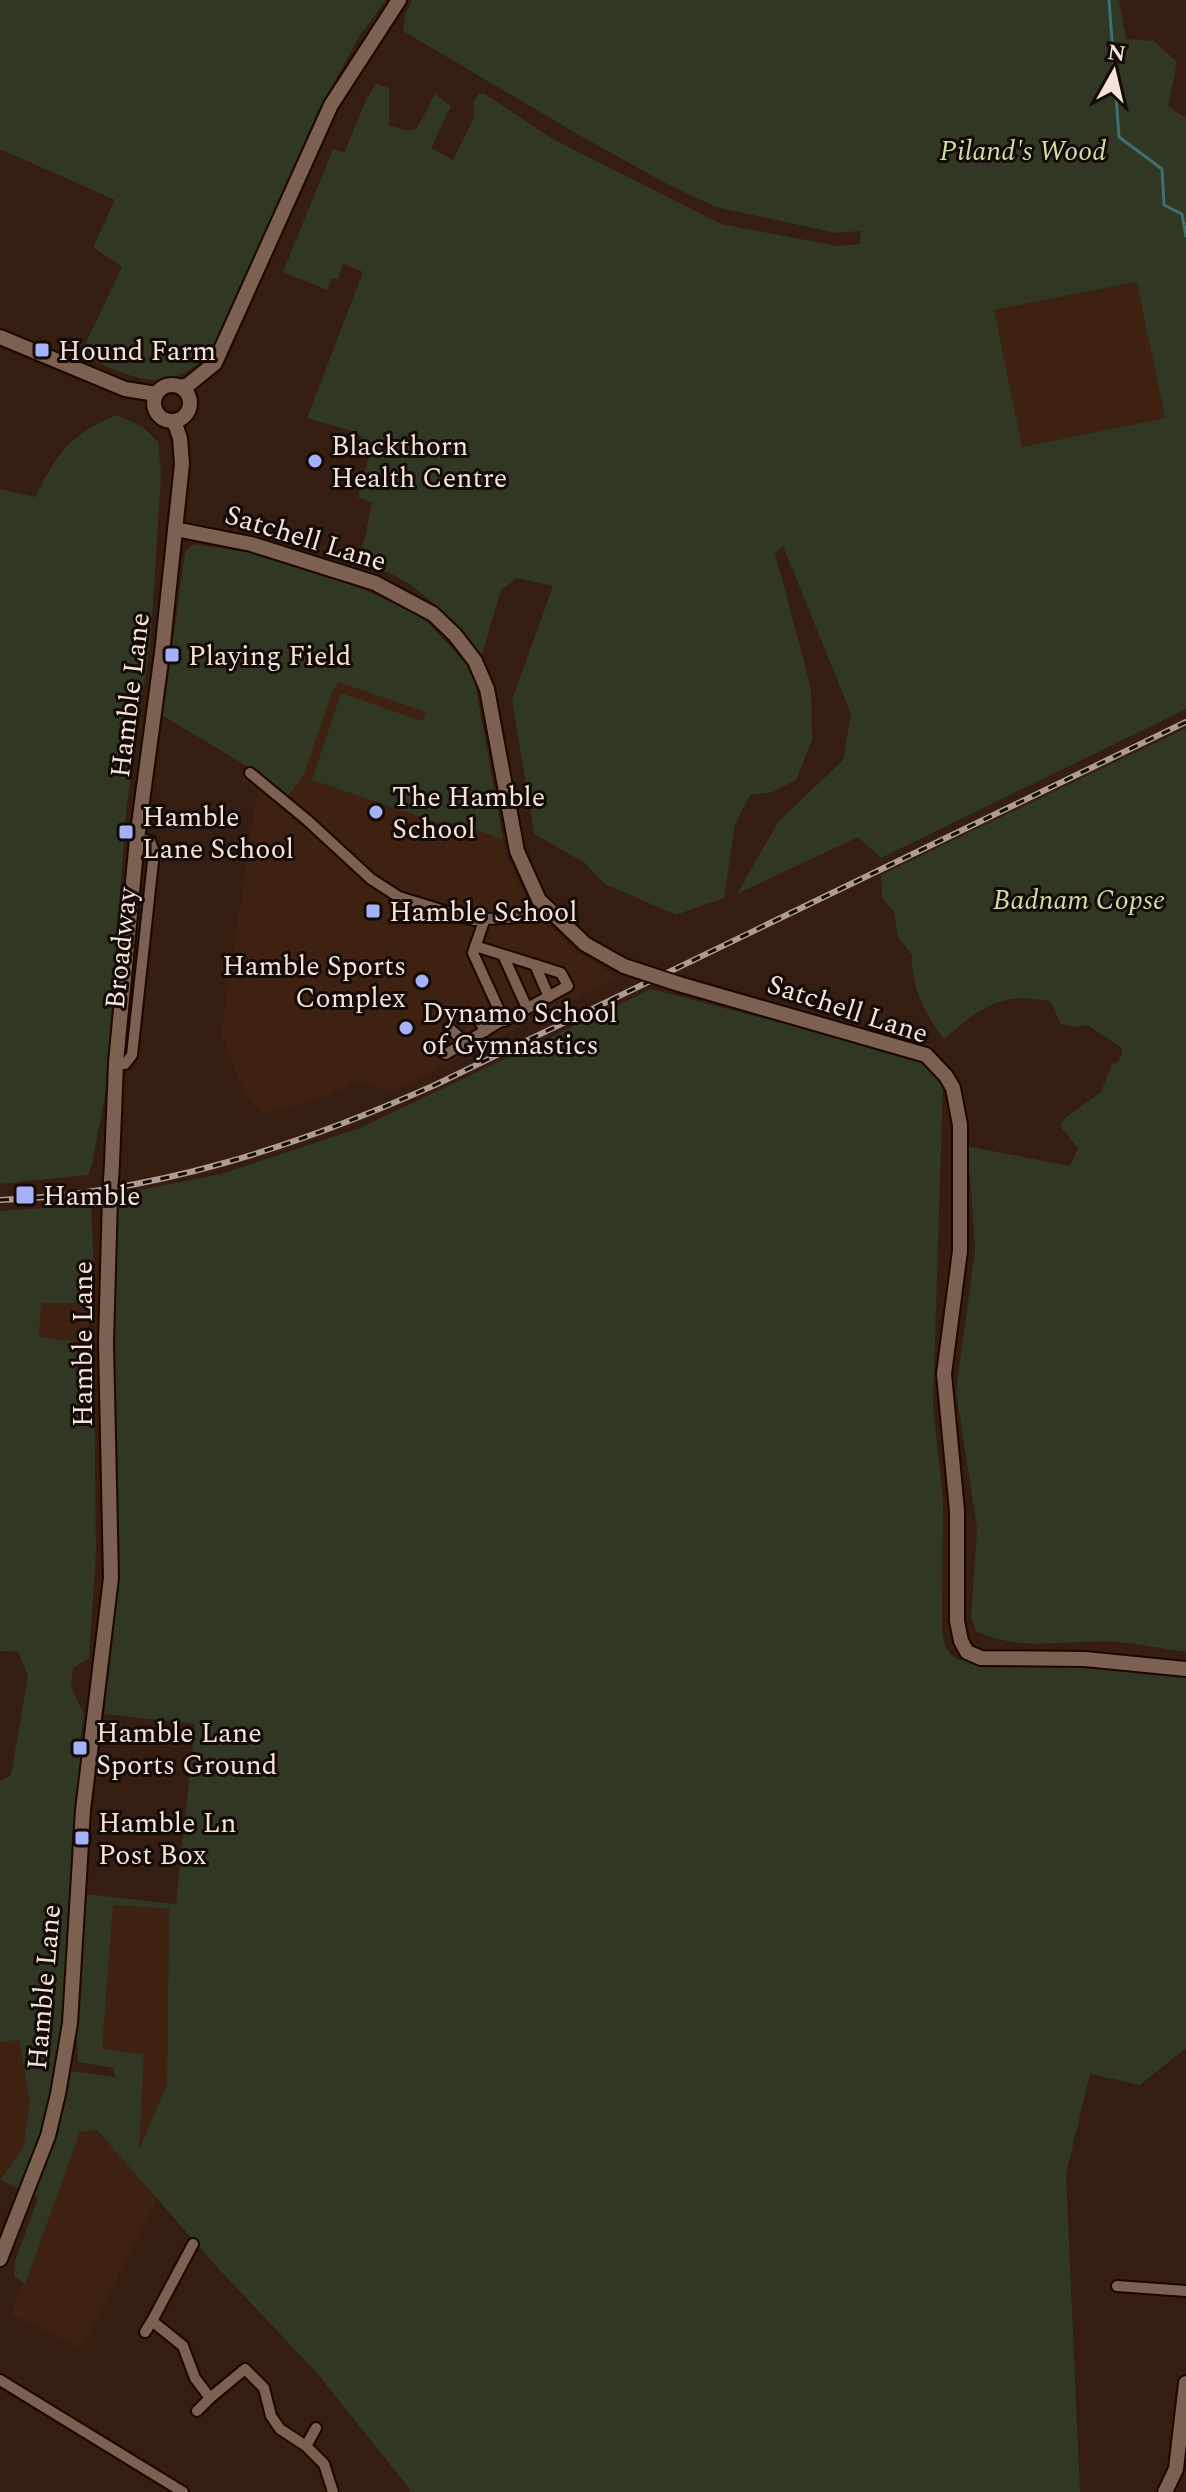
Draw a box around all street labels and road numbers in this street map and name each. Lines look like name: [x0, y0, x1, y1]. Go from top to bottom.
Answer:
street label: Satchell Lane: [219, 493, 392, 583]
street label: Hamble Lane: [99, 610, 162, 780]
street label: Broadway: [94, 884, 149, 1011]
street label: Satchell Lane: [761, 963, 934, 1056]
street label: Hamble Lane: [62, 1261, 105, 1427]
street label: Hamble Lane: [16, 1903, 73, 2072]

